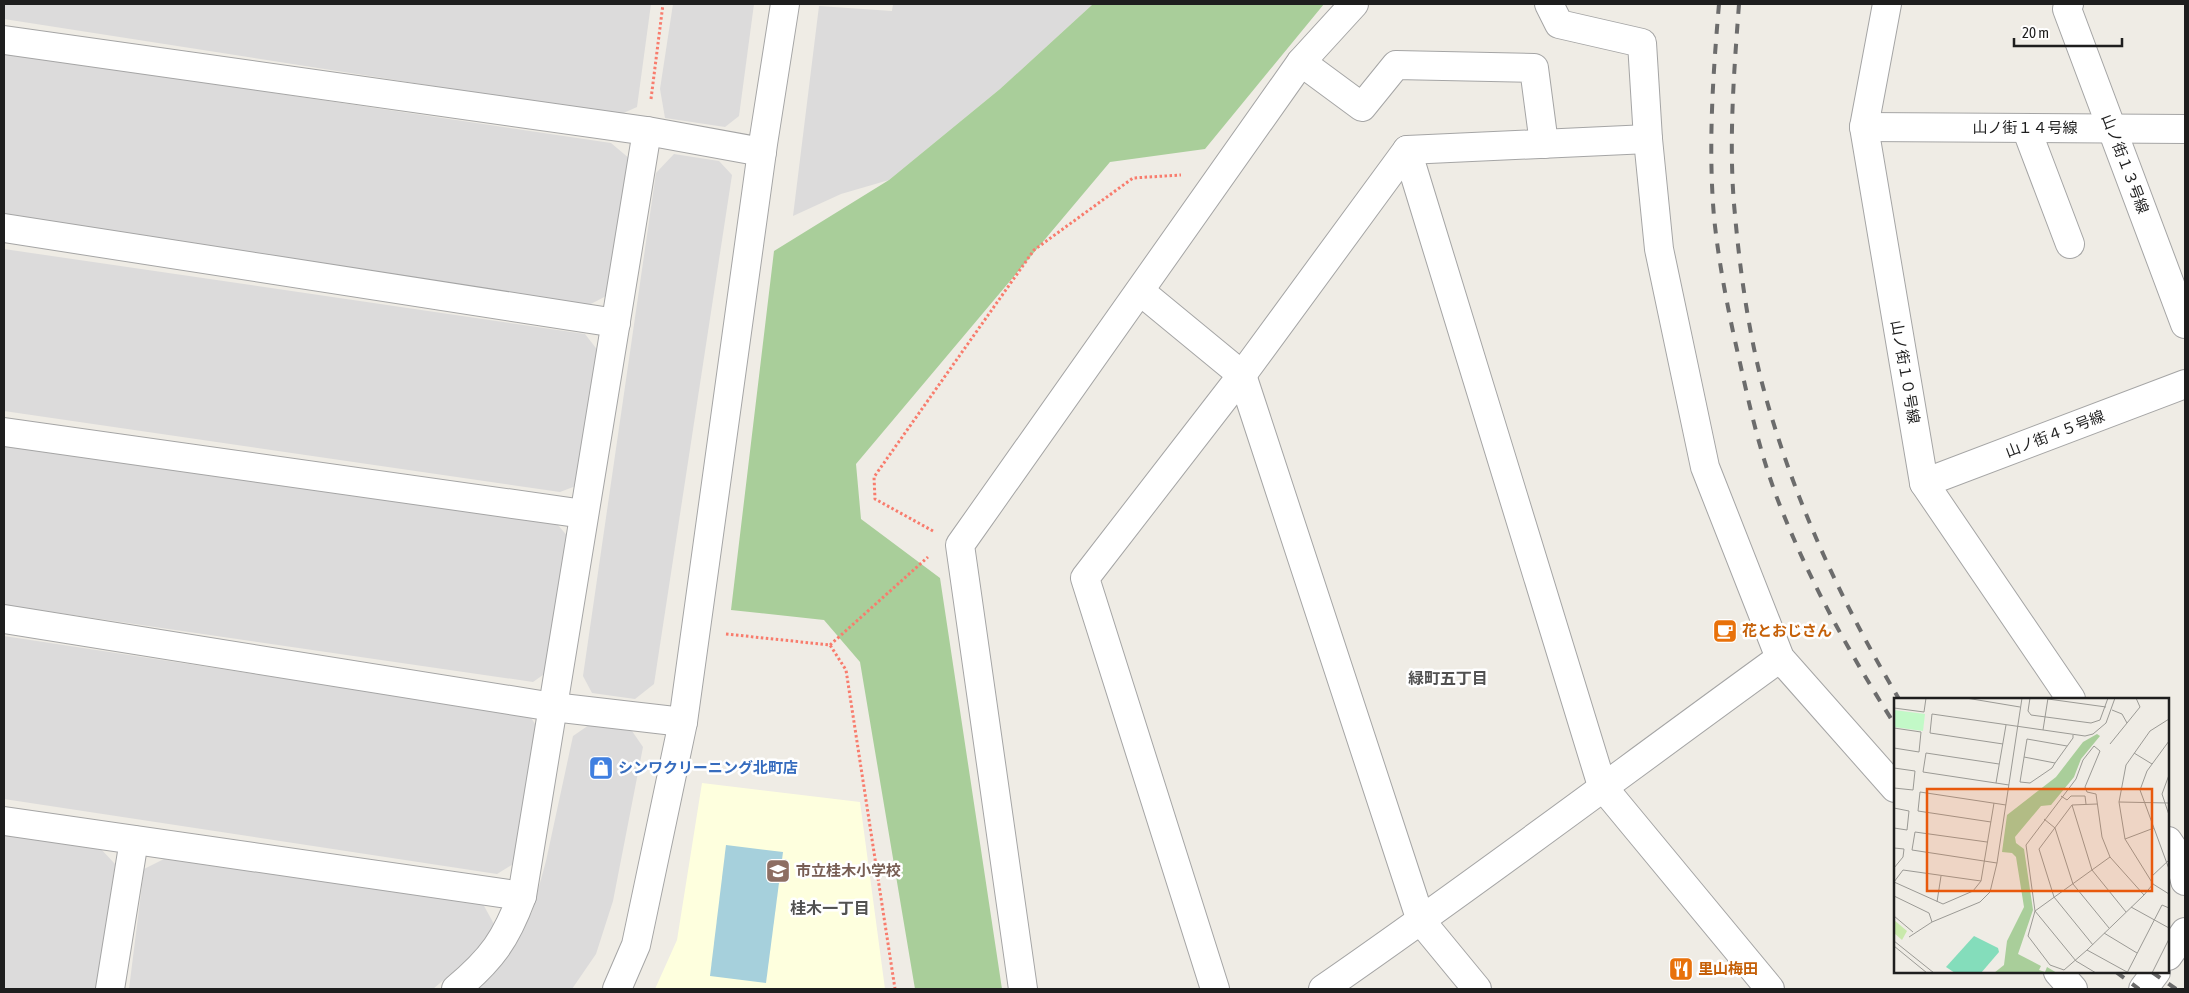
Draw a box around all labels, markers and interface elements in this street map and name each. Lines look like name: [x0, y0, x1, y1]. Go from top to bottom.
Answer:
scale bar: [2014, 15, 2122, 47]
text: 20 m: [2022, 24, 2049, 41]
street label: 山ノ街１３号線: [2099, 112, 2152, 216]
street label: 山ノ街１４号線: [1972, 119, 2078, 136]
street label: 山ノ街１０号線: [1888, 319, 1923, 425]
street label: 山ノ街４５号線: [2003, 407, 2107, 460]
cafe icon: 花とおじさん: [1712, 618, 1738, 644]
place label: 花とおじさん: [1742, 622, 1832, 639]
district label: 緑町五丁目: [1408, 669, 1488, 687]
inset map: [1894, 698, 2169, 973]
shop icon: シンワクリーニング北町店: [588, 755, 614, 781]
place label: シンワクリーニング北町店: [618, 759, 798, 776]
school or university icon: 市立桂木小学校: [765, 858, 791, 884]
place label: 市立桂木小学校: [796, 862, 901, 879]
district label: 桂木一丁目: [790, 899, 870, 917]
restaurant icon: 里山梅田: [1668, 956, 1694, 982]
place label: 里山梅田: [1698, 960, 1758, 977]

